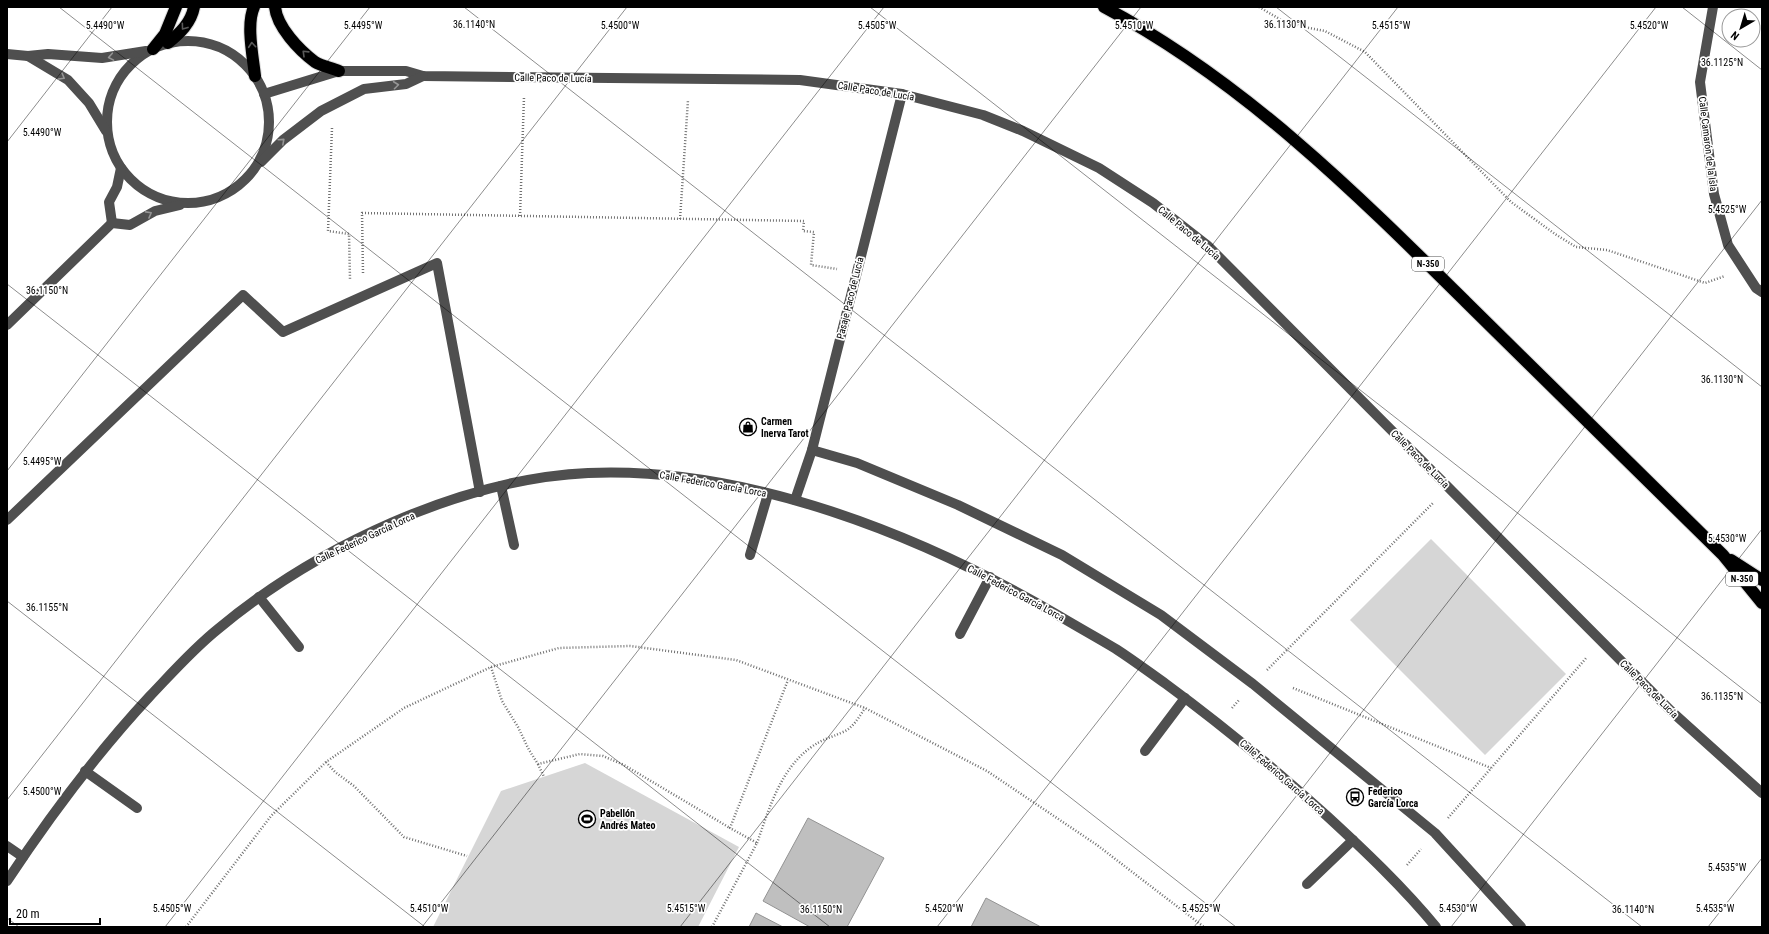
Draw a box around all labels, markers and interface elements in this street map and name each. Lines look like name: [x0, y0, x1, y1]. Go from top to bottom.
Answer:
north arrow: [1721, 8, 1761, 48]
text: 36.1140°N: [453, 19, 495, 30]
text: 36.1130°N: [1264, 19, 1306, 30]
text: 5.4490°W: [86, 20, 125, 31]
text: 5.4495°W: [344, 20, 383, 31]
text: 5.4500°W: [601, 20, 640, 31]
text: 5.4505°W: [858, 20, 897, 31]
text: 5.4510°W: [1115, 20, 1154, 31]
text: 5.4515°W: [1372, 20, 1411, 31]
text: 5.4520°W: [1630, 20, 1669, 31]
one-way arrow: [181, 23, 189, 30]
text: N: [1728, 28, 1742, 43]
one-way arrow: [248, 42, 257, 48]
one-way arrow: [302, 50, 310, 57]
one-way arrow: [108, 52, 114, 60]
text: 36.1125°N: [1701, 57, 1743, 68]
one-way arrow: [58, 72, 65, 79]
street label: Calle Paco de Lucía: [514, 72, 592, 84]
street label: Calle Paco de Lucía: [837, 80, 915, 103]
one-way arrow: [393, 81, 399, 90]
street label: Calle Camarón de la Isla: [1697, 96, 1719, 192]
text: 5.4490°W: [23, 127, 62, 138]
one-way arrow: [277, 139, 285, 146]
street label: Calle Paco de Lucía: [1156, 204, 1222, 262]
text: 5.4525°W: [1708, 204, 1747, 215]
one-way arrow: [144, 212, 152, 219]
street label: Pasaje Paco de Lucía: [834, 256, 866, 340]
road number: N-350: [1412, 257, 1444, 271]
text: 36.1150°N: [26, 285, 68, 296]
text: 36.1130°N: [1701, 374, 1743, 385]
place label: Carmen Inerva Tarot: [761, 416, 808, 439]
shop icon: Carmen Inerva Tarot: [738, 417, 758, 437]
street label: Calle Paco de Lucía: [1389, 428, 1451, 490]
text: 5.4495°W: [23, 456, 62, 467]
street label: Calle Federico García Lorca: [659, 469, 767, 499]
street label: Calle Federico García Lorca: [314, 510, 417, 566]
text: 5.4530°W: [1708, 533, 1747, 544]
street label: Calle Federico García Lorca: [966, 563, 1067, 623]
road number: N-350: [1726, 572, 1758, 586]
text: 36.1155°N: [26, 602, 68, 613]
street label: Calle Paco de Lucía: [1618, 658, 1680, 720]
text: 36.1135°N: [1701, 691, 1743, 702]
street label: Calle Federico García Lorca: [1238, 737, 1327, 817]
text: 5.4500°W: [23, 786, 62, 797]
place label: Federico García Lorca: [1368, 786, 1419, 809]
bus stop icon: Federico García Lorca: [1345, 787, 1365, 807]
place label: Pabellón Andrés Mateo: [600, 808, 656, 831]
sports icon: Pabellón Andrés Mateo: [577, 809, 597, 829]
text: 5.4535°W: [1708, 862, 1747, 873]
scale bar: [10, 900, 100, 926]
text: 5.4505°W: [153, 903, 192, 914]
text: 5.4510°W: [410, 903, 449, 914]
text: 5.4515°W: [667, 903, 706, 914]
text: 5.4520°W: [925, 903, 964, 914]
text: 5.4525°W: [1182, 903, 1221, 914]
text: 5.4530°W: [1439, 903, 1478, 914]
text: 5.4535°W: [1696, 903, 1735, 914]
text: 36.1150°N: [800, 904, 842, 915]
text: 36.1140°N: [1612, 904, 1654, 915]
text: 20 m: [16, 907, 40, 921]

